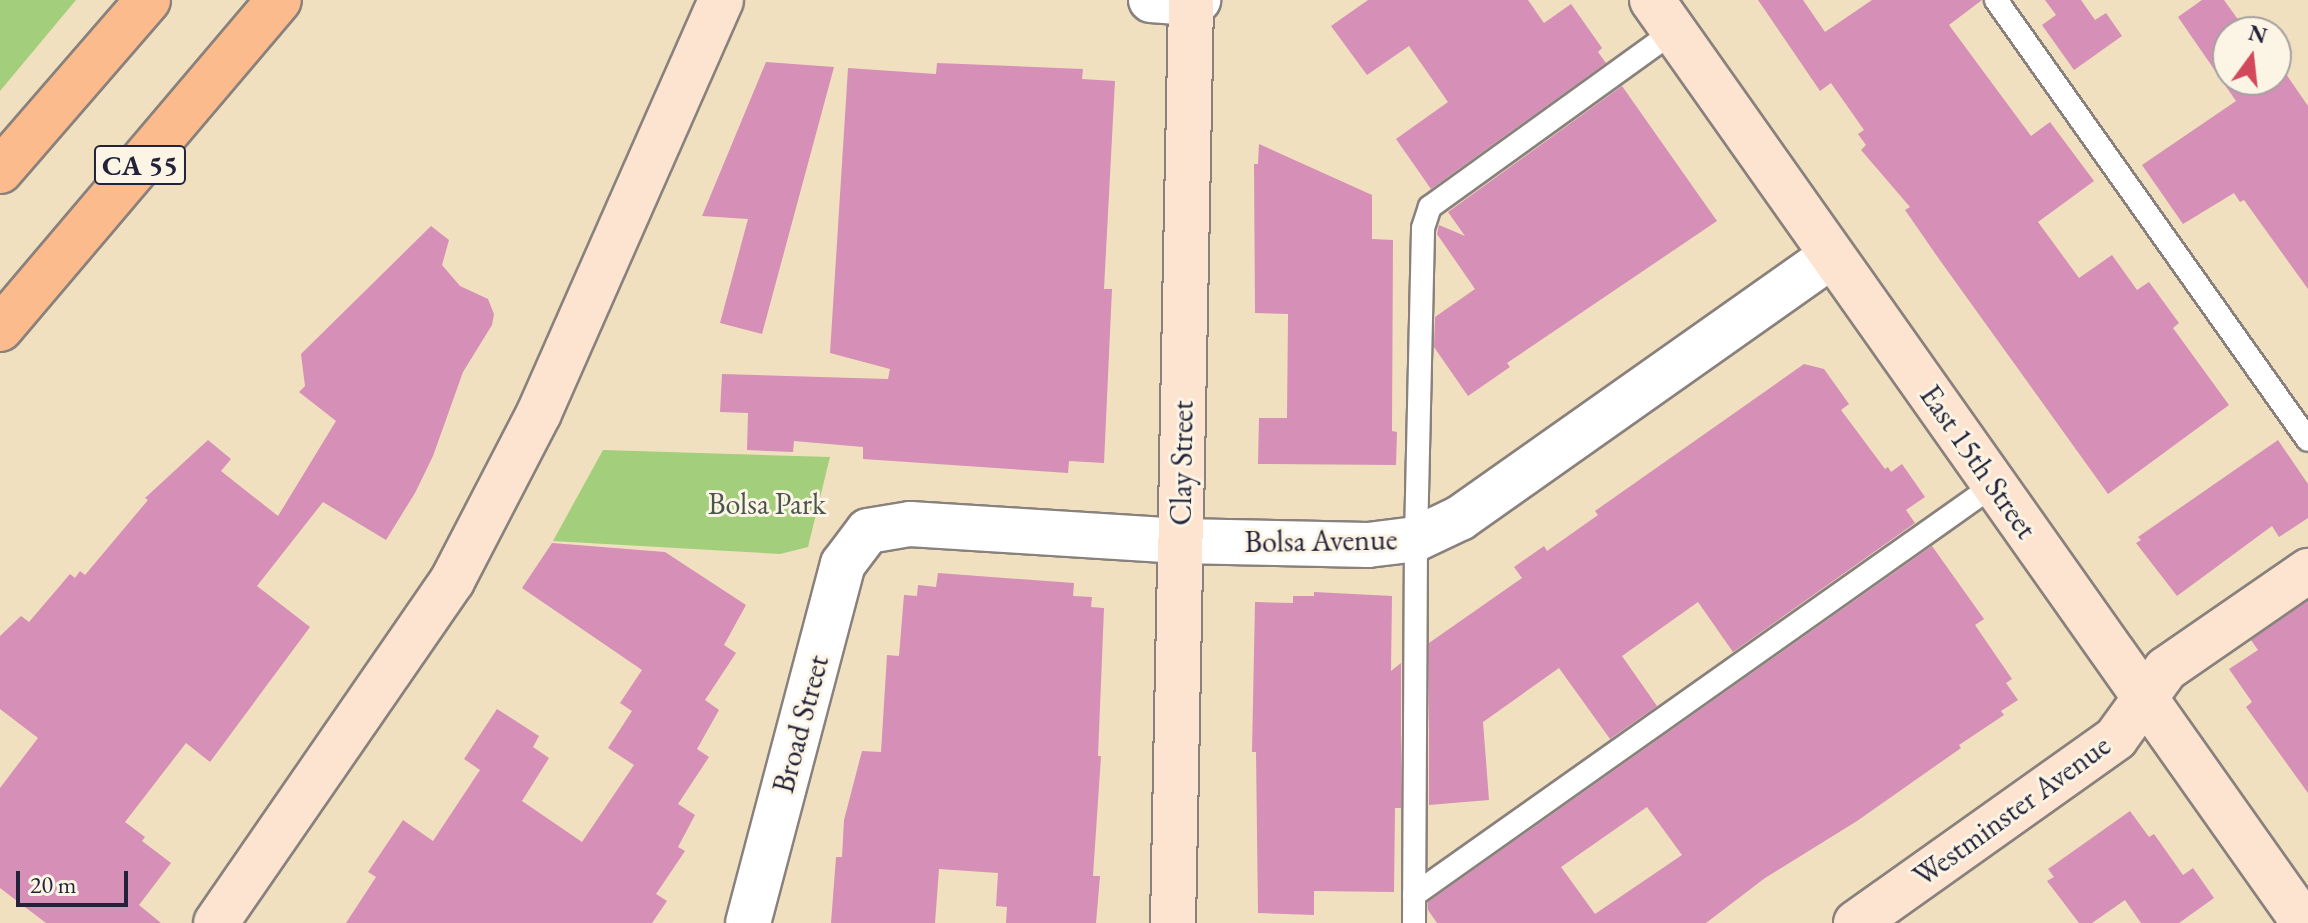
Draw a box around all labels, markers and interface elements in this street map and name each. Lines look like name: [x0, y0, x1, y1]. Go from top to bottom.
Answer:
north arrow: [2212, 16, 2292, 96]
text: N: [2245, 18, 2270, 51]
road number: CA 55: [92, 141, 188, 189]
street label: East 15th Street: [1912, 378, 2044, 546]
street label: Clay Street: [1163, 400, 1201, 526]
park label: Bolsa Park: [708, 486, 826, 522]
street label: Bolsa Avenue: [1244, 522, 1398, 560]
street label: Broad Street: [765, 651, 837, 797]
street label: Westminster Avenue: [1906, 727, 2118, 895]
scale bar: [20, 855, 132, 905]
text: 20 m: [30, 869, 77, 900]

